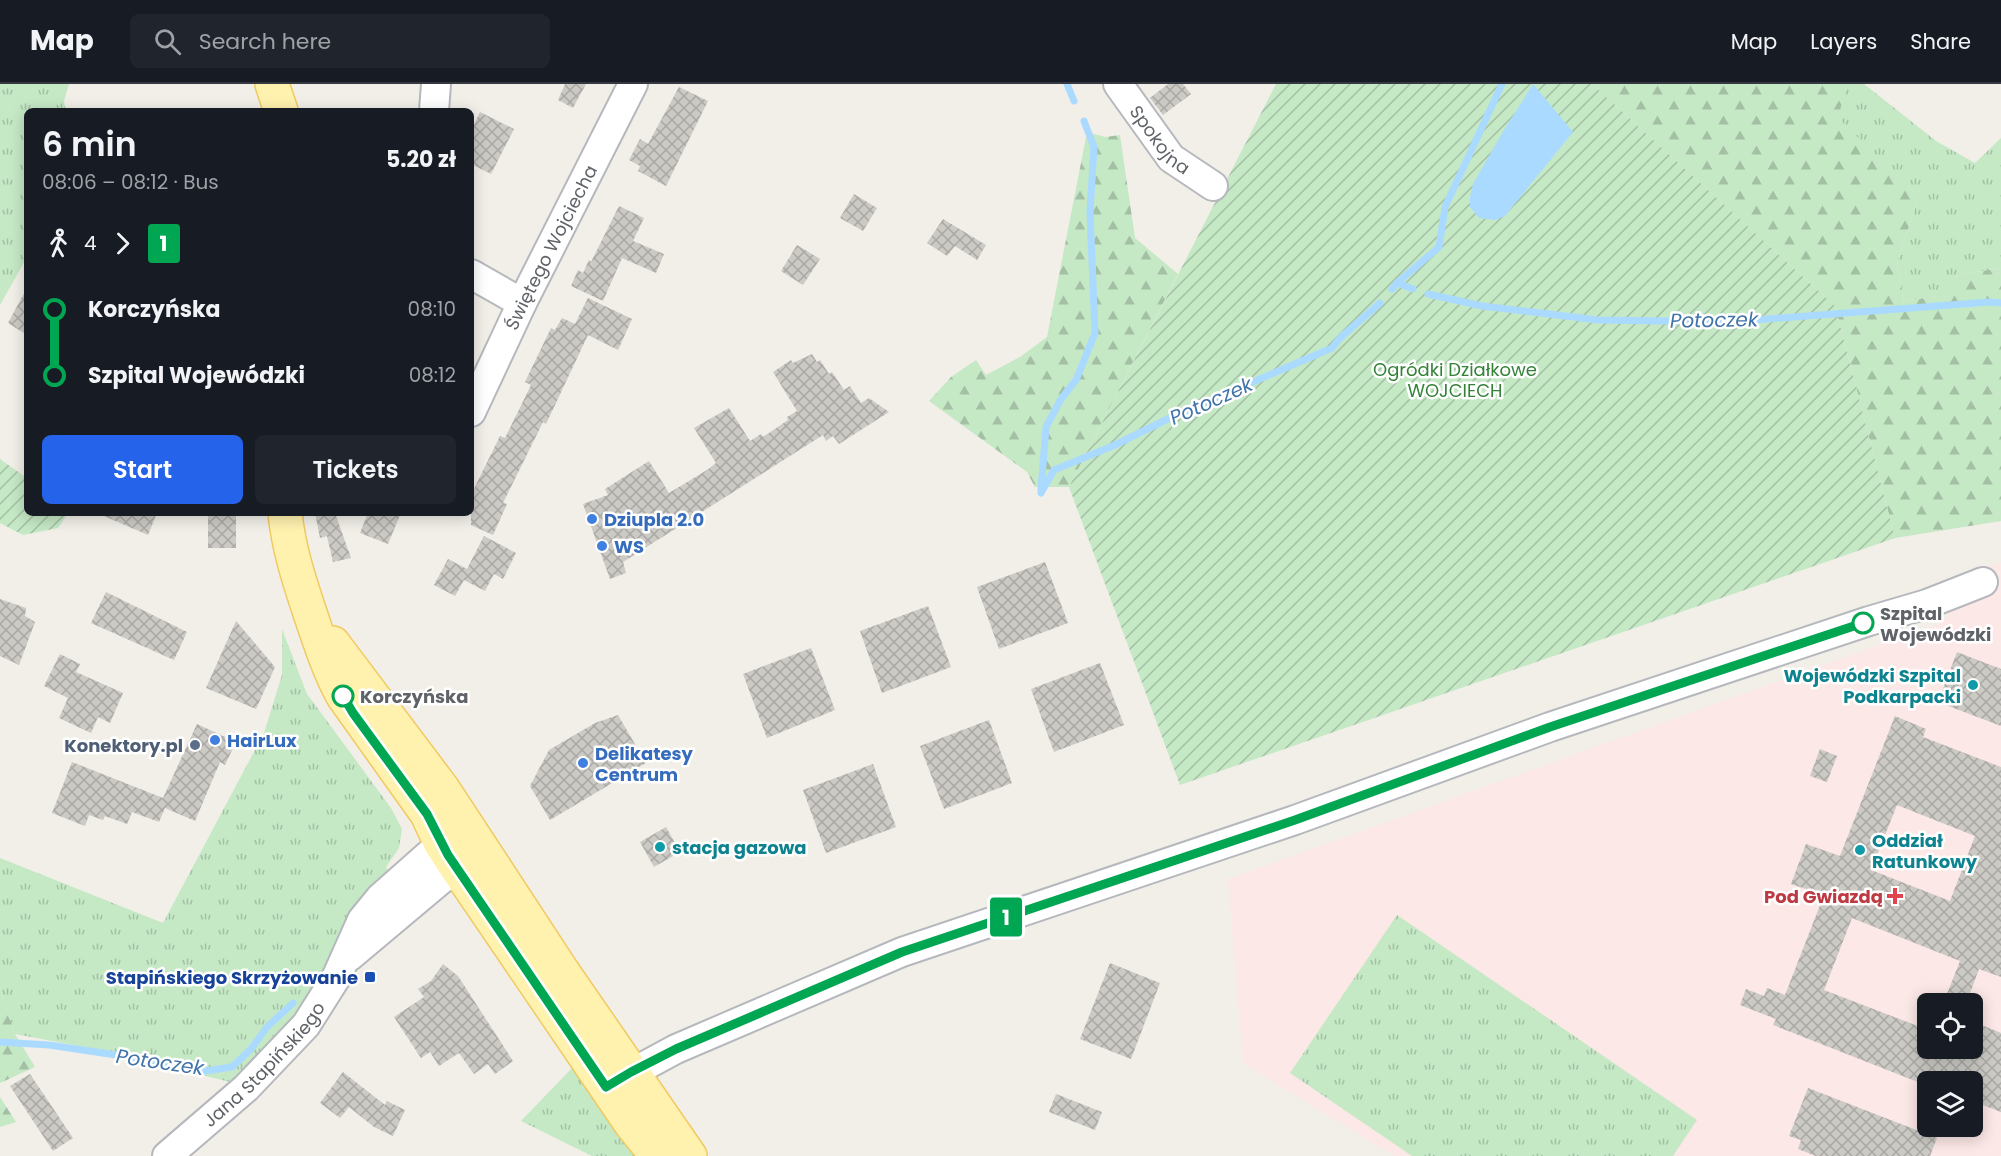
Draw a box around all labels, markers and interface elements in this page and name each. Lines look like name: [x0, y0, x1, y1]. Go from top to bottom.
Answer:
search box: [130, 14, 550, 68]
text: Map: [30, 21, 94, 60]
icon: search: [151, 25, 184, 58]
text: Search here: [199, 26, 331, 57]
text: Map: [1731, 27, 1777, 56]
text: Layers: [1810, 27, 1877, 56]
text: Share: [1910, 27, 1971, 56]
street label: Spokojna: [1124, 100, 1195, 180]
text: 6 min: [42, 121, 137, 168]
text: 5.20 zł: [386, 144, 456, 175]
street label: Świętego Wojciecha: [499, 160, 603, 334]
text: 08:06 – 08:12 · Bus: [42, 168, 219, 196]
icon: walk: [42, 227, 75, 260]
icon: forward: [106, 227, 139, 260]
text: 4: [84, 229, 97, 257]
text: 1: [160, 229, 168, 258]
text: Korczyńska: [88, 294, 221, 325]
text: 08:10: [408, 295, 456, 323]
water label: Potoczek: [1670, 305, 1760, 335]
park label: Ogródki Działkowe WOJCIECH: [1373, 357, 1537, 403]
text: Szpital Wojewódzki: [88, 360, 305, 391]
text: 08:12: [409, 361, 456, 389]
water label: Potoczek: [1165, 370, 1259, 432]
button: Start: [42, 435, 243, 504]
button: Tickets: [255, 435, 456, 504]
place label: Dziupla 2.0: [604, 507, 704, 532]
marker: Dziupla 2.0: [585, 512, 599, 526]
place label: WS: [614, 534, 644, 559]
marker: WS: [595, 539, 609, 553]
place label: Szpital Wojewódzki: [1880, 601, 1991, 647]
marker: Szpital Wojewódzki: [1852, 612, 1874, 634]
place label: Wojewódzki Szpital Podkarpacki: [1783, 663, 1961, 709]
marker: Wojewódzki Szpital Podkarpacki: [1966, 678, 1980, 692]
place label: Korczyńska: [360, 684, 468, 709]
marker: Korczyńska: [332, 685, 354, 707]
place label: HairLux: [227, 728, 297, 753]
place label: Konektory.pl: [64, 733, 183, 758]
marker: HairLux: [208, 733, 222, 747]
marker: Konektory.pl: [188, 738, 202, 752]
place label: Delikatesy Centrum: [595, 741, 694, 787]
marker: Delikatesy Centrum: [576, 756, 590, 770]
place label: Oddział Ratunkowy: [1872, 828, 1978, 874]
place label: stacja gazowa: [672, 835, 806, 860]
marker: stacja gazowa: [653, 840, 667, 854]
marker: Oddział Ratunkowy: [1853, 843, 1867, 857]
place label: Pod Gwiazdą: [1764, 884, 1883, 909]
marker: Pod Gwiazdą: [1888, 889, 1902, 903]
line badge: 1: [986, 898, 1026, 936]
text: 1: [1002, 903, 1010, 932]
place label: Stapińskiego Skrzyżowanie: [106, 965, 358, 990]
marker: Stapińskiego Skrzyżowanie: [363, 970, 377, 984]
map controls: [1917, 993, 1983, 1137]
button: locate: [1917, 993, 1983, 1059]
street label: Jana Stapińskiego: [198, 997, 330, 1132]
water label: Potoczek: [114, 1042, 207, 1082]
button: layers: [1917, 1071, 1983, 1137]

